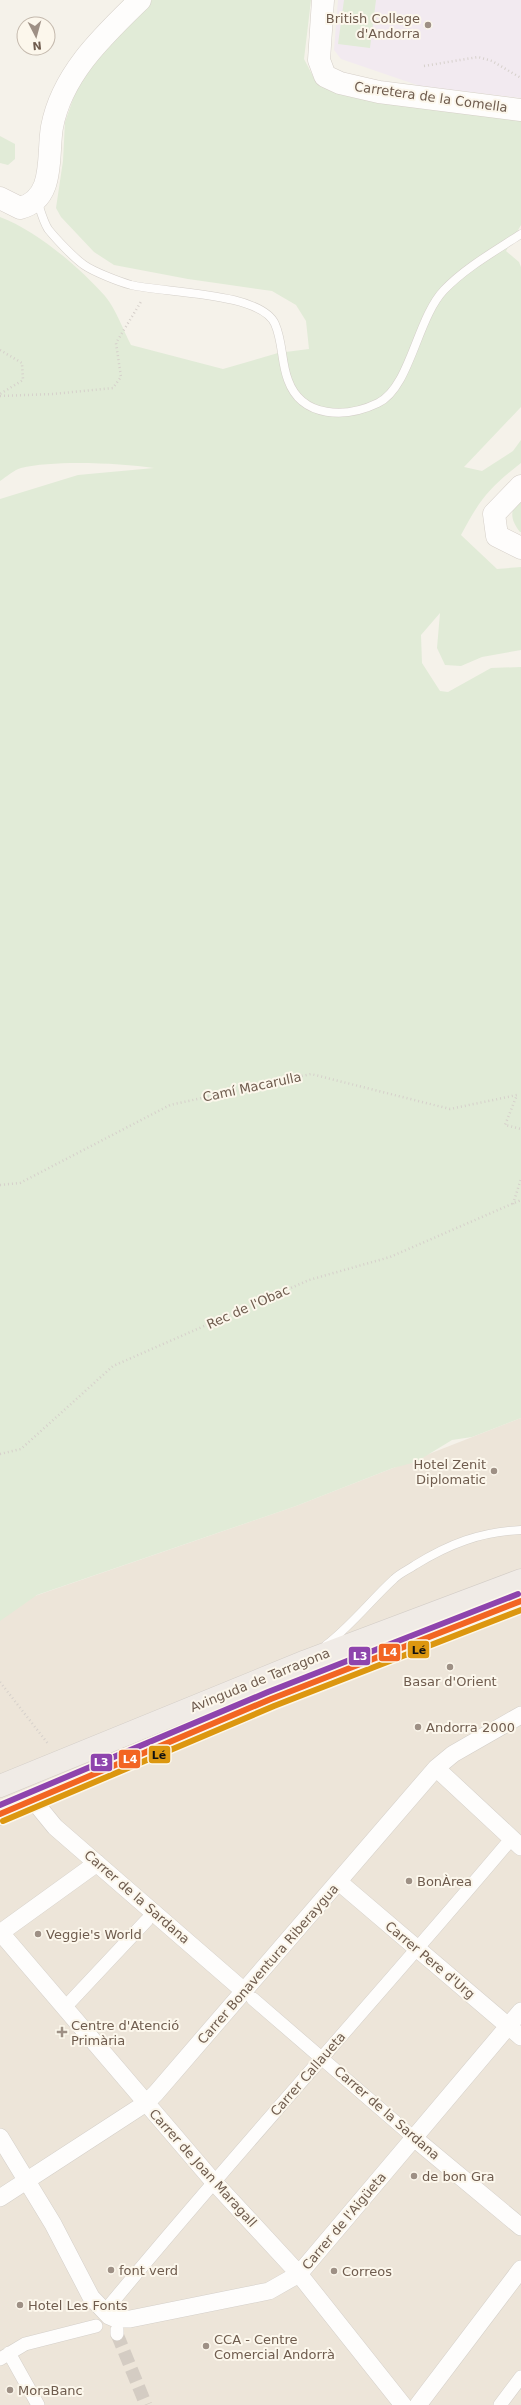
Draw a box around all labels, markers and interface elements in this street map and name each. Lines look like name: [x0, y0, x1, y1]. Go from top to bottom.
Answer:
place label: British College d'Andorra: [326, 11, 420, 41]
north arrow: [16, 16, 56, 56]
marker: British College d'Andorra: [423, 20, 433, 30]
text: N: [32, 39, 42, 52]
street label: Carretera de la Comella: [353, 79, 509, 115]
street label: Camí Macarulla: [201, 1069, 303, 1105]
street label: Rec de l'Obac: [204, 1282, 292, 1332]
place label: Hotel Zenit Diplomatic: [414, 1457, 486, 1487]
marker: Hotel Zenit Diplomatic: [489, 1466, 499, 1476]
line badge: Lé: [407, 1640, 430, 1659]
line badge: L4: [378, 1643, 401, 1662]
text: Lé: [412, 1644, 426, 1657]
street label: Avinguda de Tarragona: [188, 1645, 332, 1715]
line badge: L3: [348, 1646, 371, 1666]
text: L4: [383, 1646, 398, 1659]
text: L3: [353, 1650, 367, 1663]
marker: Basar d'Orient: [445, 1662, 455, 1672]
place label: Basar d'Orient: [403, 1674, 497, 1689]
place label: Andorra 2000: [426, 1720, 515, 1735]
marker: Andorra 2000: [413, 1722, 423, 1732]
line badge: Lé: [148, 1745, 171, 1764]
line badge: L4: [118, 1749, 141, 1769]
text: Lé: [152, 1749, 166, 1762]
line badge: L3: [90, 1753, 113, 1772]
text: L4: [123, 1753, 138, 1766]
text: L3: [94, 1756, 108, 1769]
street label: Carrer de la Sardana: [81, 1847, 193, 1947]
place label: BonÀrea: [417, 1874, 472, 1889]
marker: BonÀrea: [404, 1876, 414, 1886]
street label: Carrer Bonaventura Riberaygua: [194, 1881, 342, 2047]
street label: Carrer Pere d'Urg: [382, 1918, 478, 2002]
place label: Veggie's World: [46, 1927, 142, 1942]
marker: Veggie's World: [33, 1929, 43, 1939]
place label: Centre d'Atenció Primària: [71, 2018, 179, 2048]
marker: Centre d'Atenció Primària: [56, 2026, 68, 2038]
street label: Carrer Callaueta: [267, 2029, 349, 2119]
street label: Carrer de la Sardana: [331, 2063, 443, 2163]
street label: Carrer de Joan Maragall: [146, 2106, 260, 2230]
street label: Carrer de l'Aigüeta: [299, 2169, 389, 2273]
place label: de bon Gra: [422, 2169, 494, 2184]
marker: de bon Gra: [409, 2171, 419, 2181]
place label: font verd: [119, 2263, 178, 2278]
place label: Correos: [342, 2264, 392, 2279]
marker: font verd: [106, 2265, 116, 2275]
marker: Correos: [329, 2266, 339, 2276]
place label: Hotel Les Fonts: [28, 2298, 128, 2313]
marker: Hotel Les Fonts: [15, 2300, 25, 2310]
place label: CCA - Centre Comercial Andorrà: [214, 2332, 335, 2362]
marker: CCA - Centre Comercial Andorrà: [201, 2341, 211, 2351]
place label: MoraBanc: [18, 2383, 83, 2398]
marker: MoraBanc: [5, 2385, 15, 2395]

